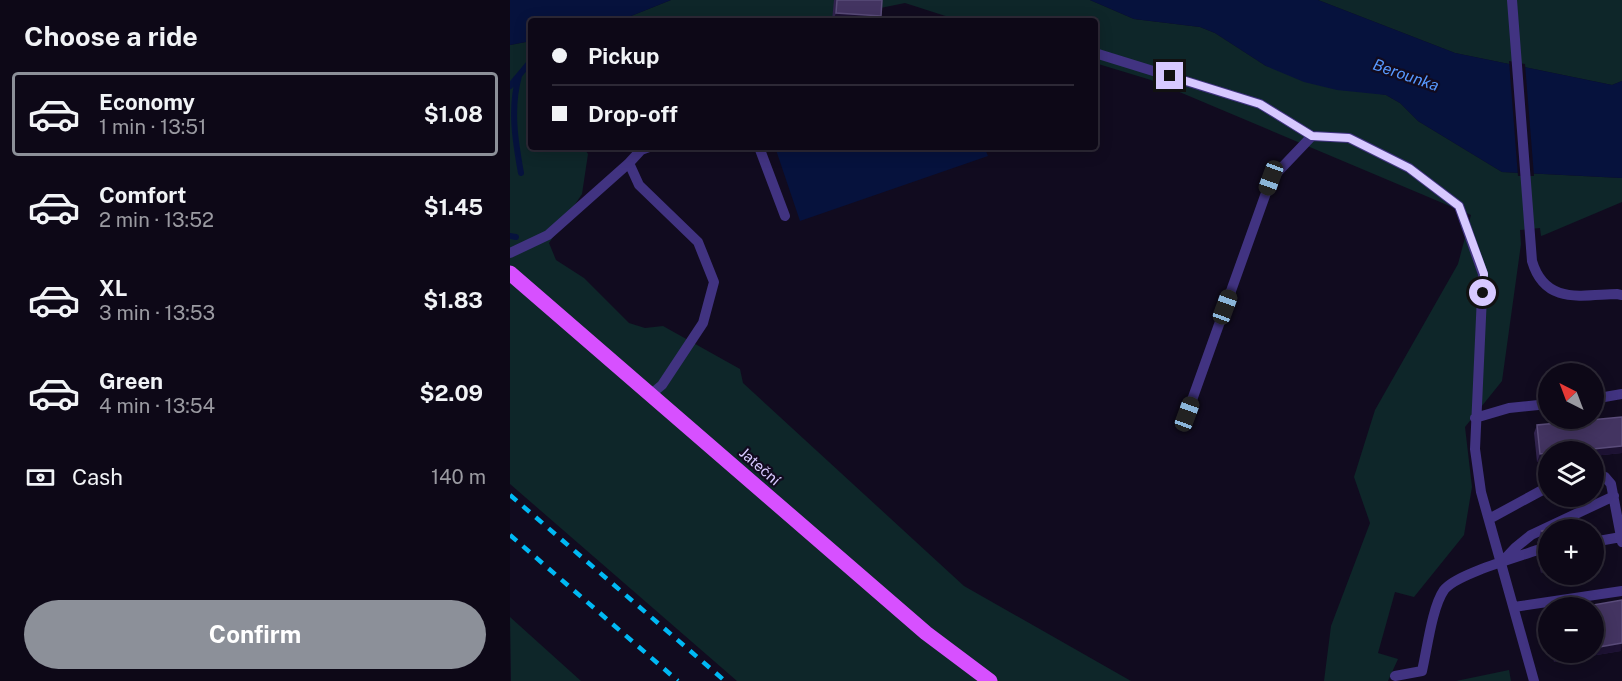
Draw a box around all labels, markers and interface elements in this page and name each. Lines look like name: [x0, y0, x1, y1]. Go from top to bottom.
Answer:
text: Choose a ride: [24, 20, 198, 52]
text: Pickup: [588, 43, 659, 69]
water label: Berounka: [1370, 55, 1442, 95]
route end: [1156, 62, 1183, 89]
icon: car: [27, 87, 81, 141]
text: Economy: [99, 89, 195, 115]
text: $1.08: [424, 101, 483, 127]
text: Drop-off: [588, 101, 678, 127]
text: 1 min · 13:51: [99, 115, 206, 139]
car: [1256, 158, 1286, 198]
icon: car: [27, 180, 81, 234]
text: Comfort: [99, 182, 186, 208]
text: $1.45: [424, 194, 483, 220]
text: 2 min · 13:52: [99, 208, 214, 232]
icon: car: [27, 273, 81, 327]
text: XL: [99, 275, 127, 301]
route start: [1469, 279, 1496, 306]
text: $1.83: [423, 287, 483, 313]
car: [1210, 287, 1240, 327]
text: 3 min · 13:53: [99, 301, 215, 325]
north arrow: [1538, 363, 1604, 429]
map controls: [1538, 363, 1604, 663]
icon: car: [27, 366, 81, 420]
text: Green: [99, 368, 163, 394]
text: $2.09: [420, 380, 483, 406]
text: 4 min · 13:54: [99, 394, 215, 418]
car: [1172, 394, 1202, 434]
button: layers: [1538, 441, 1604, 507]
street label: Jateční: [736, 444, 784, 489]
icon: cash: [24, 461, 57, 494]
text: Cash: [72, 464, 123, 490]
text: 140 m: [431, 465, 486, 489]
button: +: [1538, 519, 1604, 585]
button: −: [1538, 597, 1604, 663]
button: Confirm: [24, 600, 486, 669]

